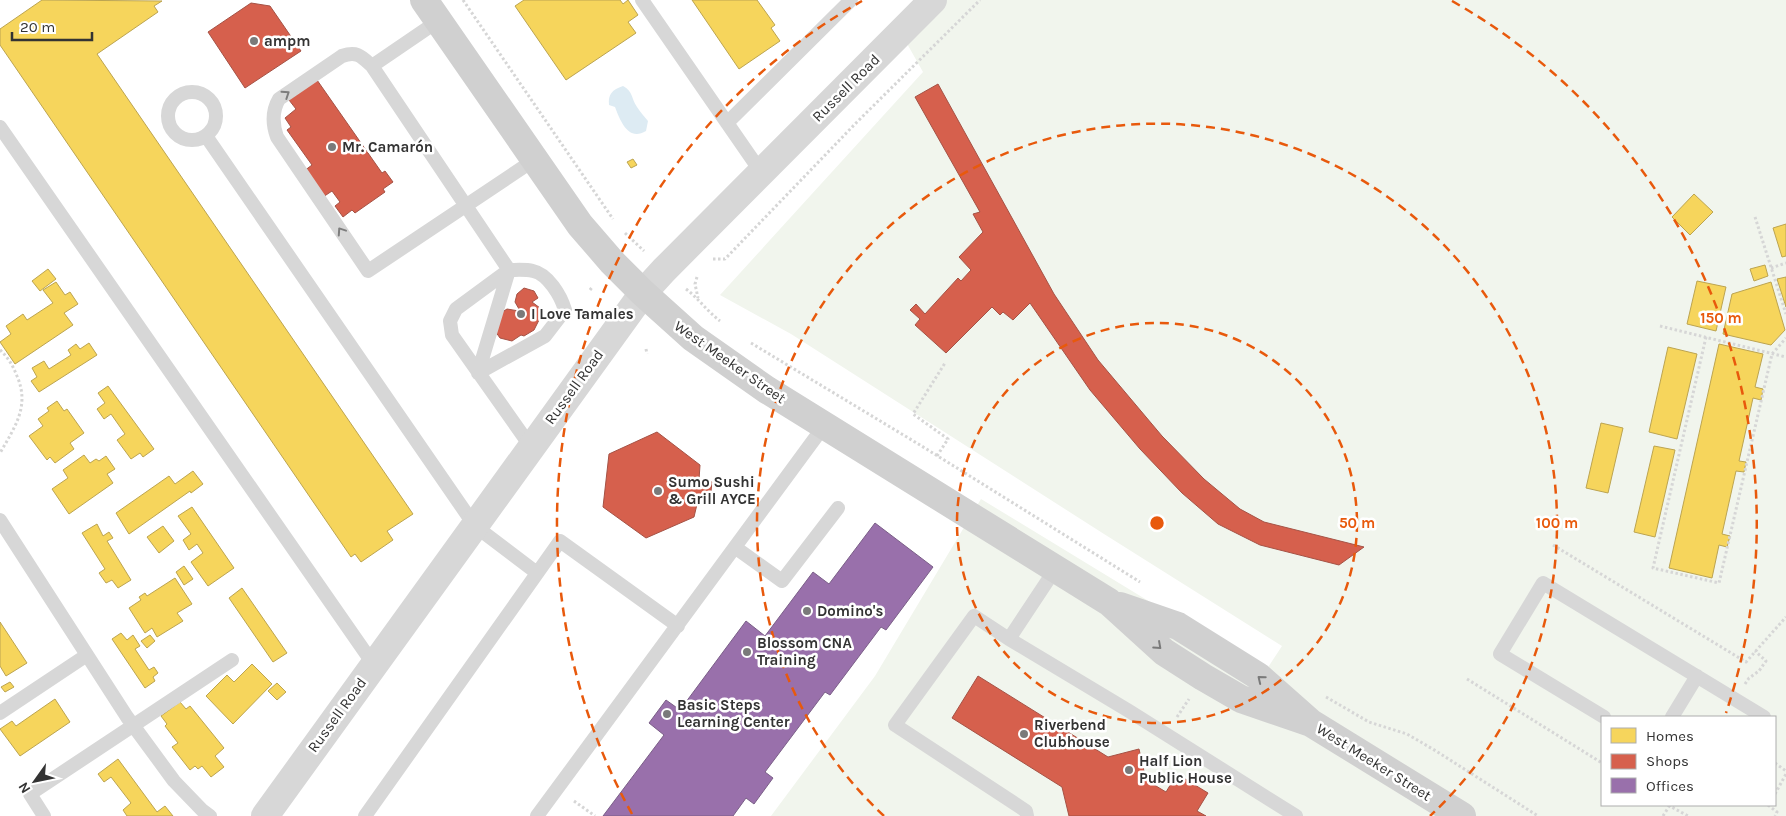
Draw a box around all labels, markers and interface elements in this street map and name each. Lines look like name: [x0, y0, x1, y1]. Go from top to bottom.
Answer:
scale bar: [12, 10, 92, 42]
text: 20 m: [20, 18, 55, 36]
place label: ampm: [264, 32, 310, 50]
marker: ampm: [248, 35, 260, 47]
street label: Russell Road: [808, 50, 884, 126]
one-way arrow: [281, 90, 290, 100]
place label: Mr. Camarón: [342, 138, 433, 156]
marker: Mr. Camarón: [326, 141, 338, 153]
one-way arrow: [338, 227, 347, 236]
place label: I Love Tamales: [531, 305, 634, 323]
marker: I Love Tamales: [515, 308, 527, 320]
text: 150 m: [1700, 309, 1742, 327]
street label: West Meeker Street: [671, 317, 790, 407]
street label: Russell Road: [541, 346, 607, 428]
place label: Sumo Sushi & Grill AYCE: [668, 473, 756, 508]
marker: Sumo Sushi & Grill AYCE: [652, 485, 664, 497]
centre of rings: [1148, 514, 1166, 532]
text: 50 m: [1339, 514, 1375, 532]
text: 100 m: [1536, 514, 1578, 532]
place label: Domino's: [817, 602, 883, 620]
marker: Domino's: [801, 605, 813, 617]
place label: Blossom CNA Training: [757, 634, 852, 669]
one-way arrow: [1152, 641, 1161, 649]
marker: Blossom CNA Training: [741, 646, 753, 658]
street label: Russell Road: [304, 674, 370, 756]
one-way arrow: [1258, 677, 1267, 685]
place label: Basic Steps Learning Center: [677, 696, 790, 731]
marker: Basic Steps Learning Center: [661, 708, 673, 720]
place label: Riverbend Clubhouse: [1034, 716, 1110, 751]
legend: [1601, 716, 1776, 806]
street label: West Meeker Street: [1313, 719, 1435, 805]
text: Homes: [1646, 727, 1694, 745]
marker: Riverbend Clubhouse: [1018, 728, 1030, 740]
place label: Half Lion Public House: [1139, 752, 1232, 787]
text: Shops: [1646, 752, 1689, 770]
north arrow: [10, 756, 60, 806]
marker: Half Lion Public House: [1123, 764, 1135, 776]
text: Offices: [1646, 777, 1694, 795]
text: N: [15, 779, 34, 797]

